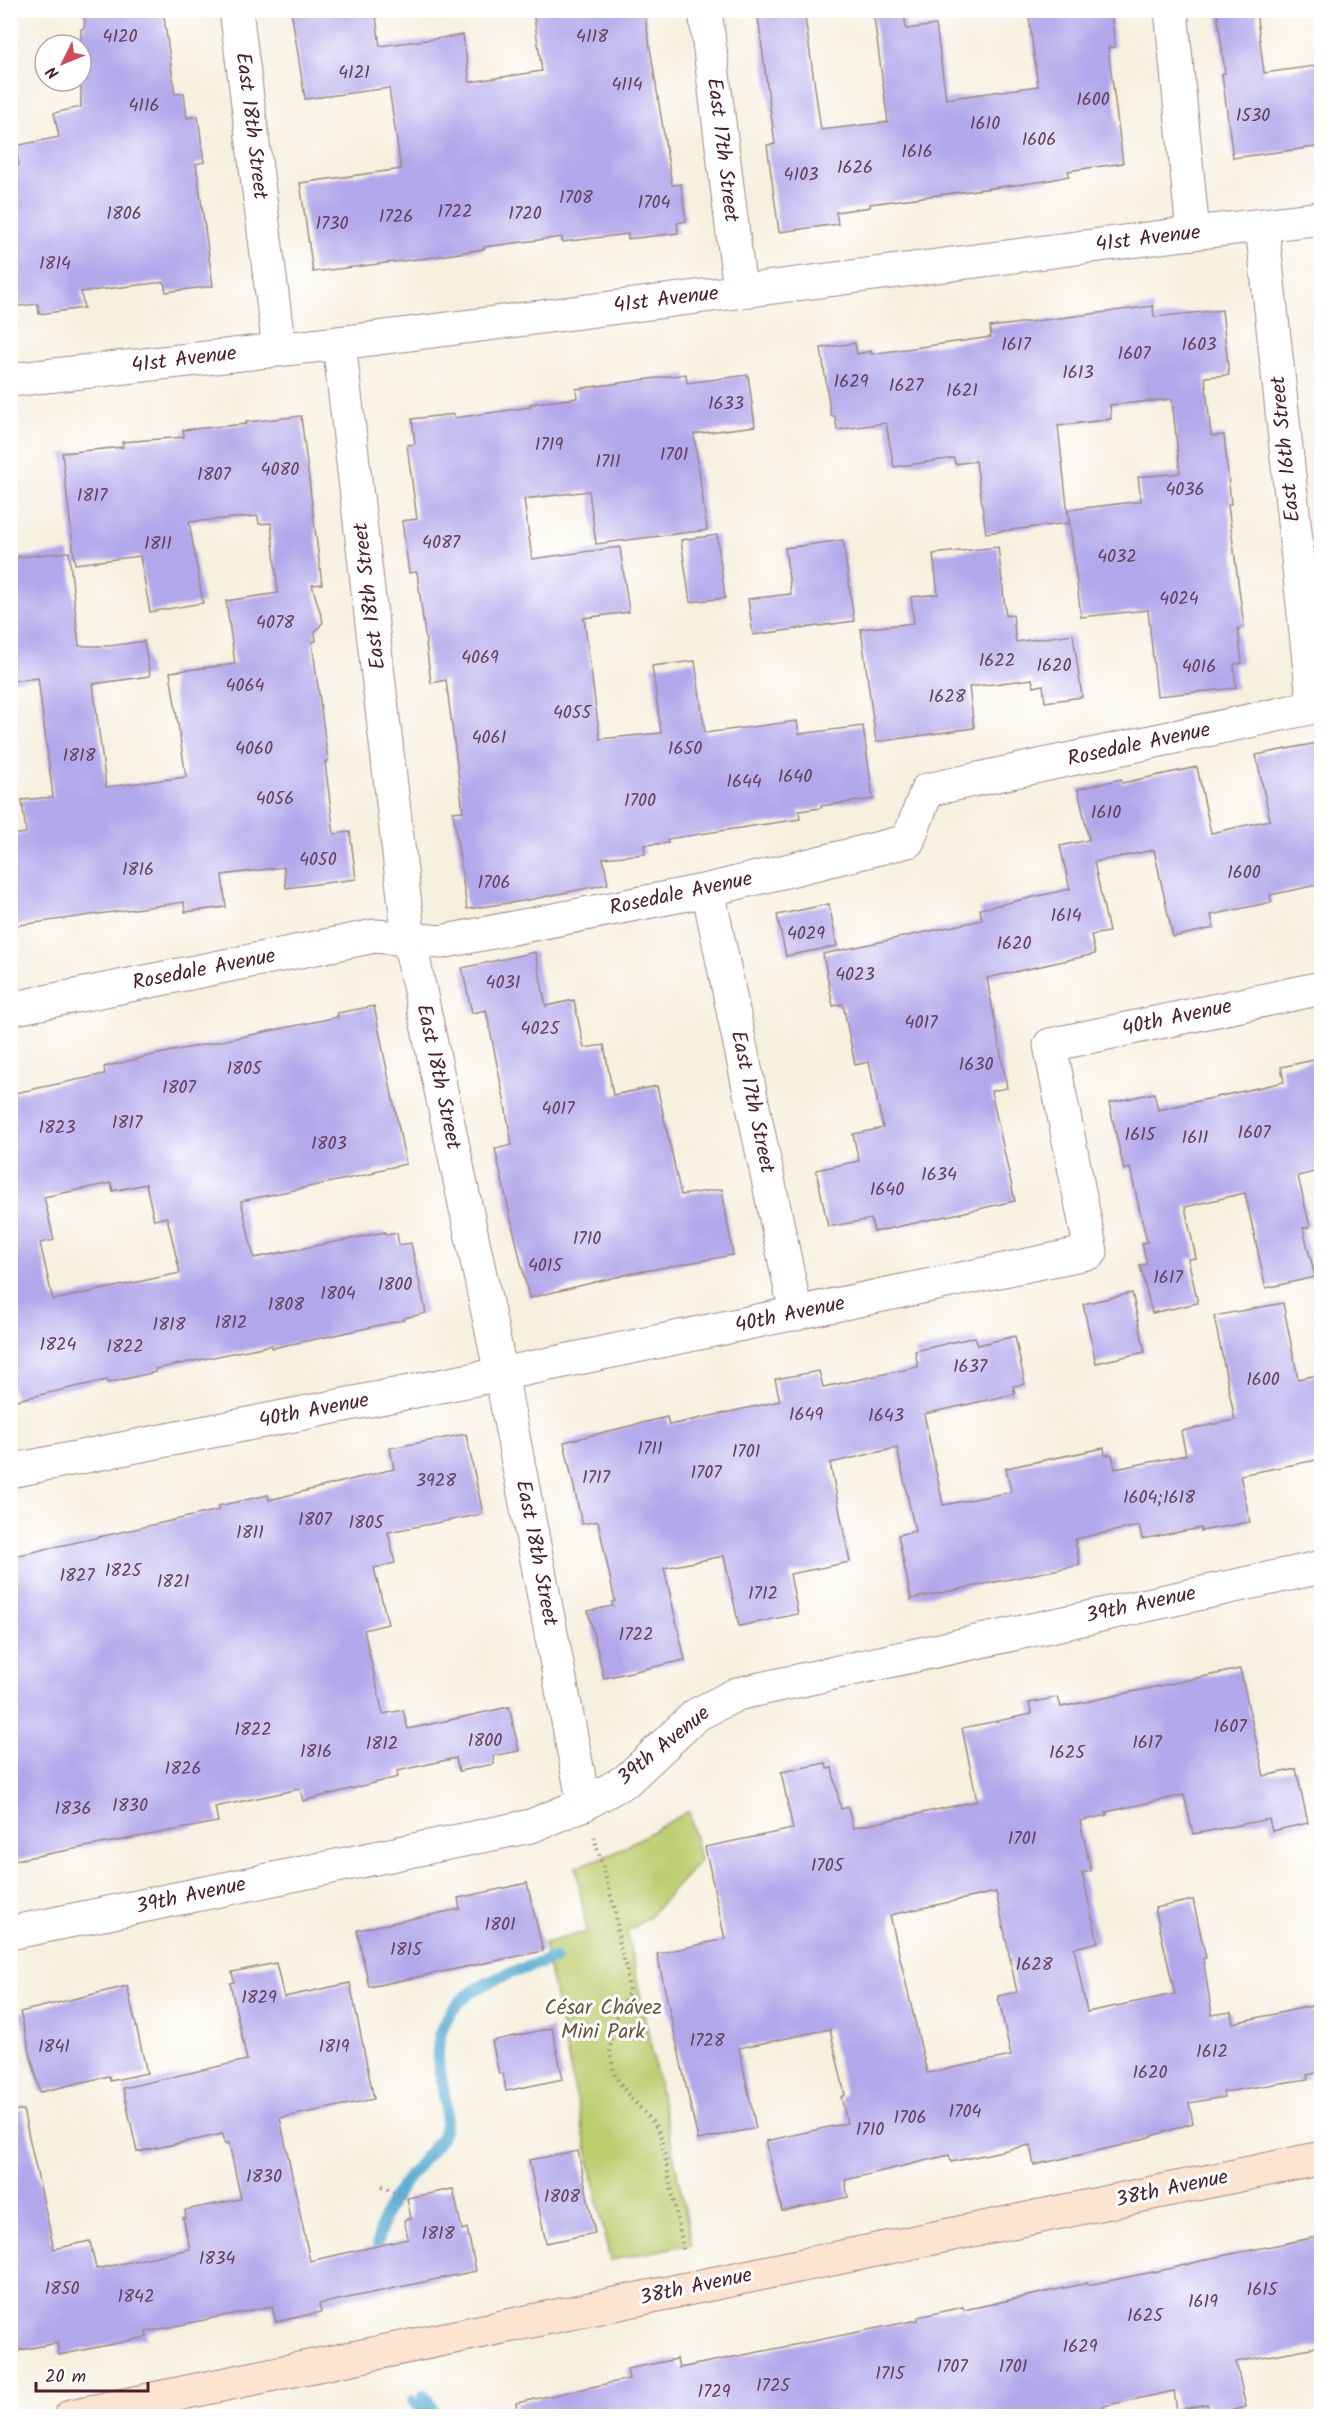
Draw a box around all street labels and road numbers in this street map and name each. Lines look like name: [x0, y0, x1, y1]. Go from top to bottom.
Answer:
street label: East 18th Street: [226, 51, 276, 202]
street label: East 17th Street: [697, 76, 747, 225]
street label: 41st Avenue: [1094, 216, 1203, 262]
street label: 41st Avenue: [612, 277, 721, 323]
street label: 41st Avenue: [130, 337, 239, 383]
street label: East 16th Street: [1262, 373, 1310, 524]
street label: East 18th Street: [345, 520, 395, 671]
street label: Rosedale Avenue: [1064, 714, 1214, 776]
street label: Rosedale Avenue: [606, 863, 756, 925]
street label: Rosedale Avenue: [130, 940, 279, 1000]
street label: 40th Avenue: [1119, 990, 1236, 1046]
street label: East 18th Street: [406, 1001, 470, 1154]
street label: East 17th Street: [721, 1028, 783, 1177]
street label: 40th Avenue: [732, 1287, 849, 1343]
street label: 40th Avenue: [256, 1384, 373, 1438]
street label: East 18th Street: [506, 1477, 566, 1630]
street label: 39th Avenue: [1083, 1577, 1200, 1633]
street label: 39th Avenue: [610, 1698, 718, 1794]
street label: 39th Avenue: [133, 1868, 250, 1924]
street label: 38th Avenue: [1113, 2161, 1232, 2217]
street label: 38th Avenue: [637, 2259, 756, 2315]

